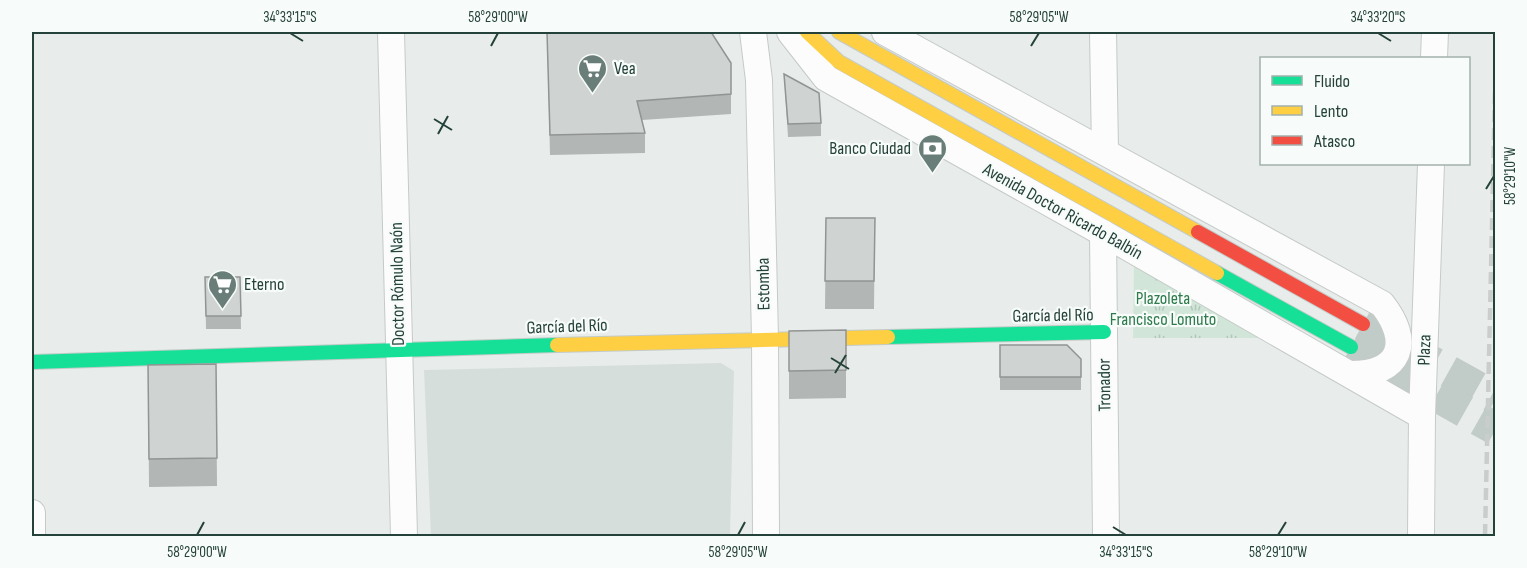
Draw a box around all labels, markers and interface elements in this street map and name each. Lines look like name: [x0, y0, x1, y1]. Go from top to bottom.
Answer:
text: 34°33'15"S: [263, 8, 317, 27]
text: 58°29'00"W: [468, 8, 528, 27]
text: 58°29'05"W: [1010, 8, 1069, 27]
text: 34°33'20"S: [1350, 8, 1406, 27]
supermarket icon: Vea: [577, 52, 609, 94]
legend: [1260, 57, 1470, 165]
place label: Vea: [614, 58, 636, 79]
text: Fluido: [1314, 71, 1350, 92]
text: Lento: [1314, 101, 1348, 122]
text: Atasco: [1313, 131, 1355, 152]
bank icon: Banco Ciudad: [916, 132, 948, 174]
place label: Banco Ciudad: [829, 138, 911, 159]
text: 58°29'10"W: [1501, 147, 1520, 205]
street label: Avenida Doctor Ricardo Balbín: [978, 158, 1146, 264]
street label: Doctor Rómulo Naón: [386, 222, 409, 346]
street label: Estomba: [753, 257, 774, 310]
supermarket icon: Eterno: [207, 268, 239, 310]
place label: Eterno: [244, 274, 284, 295]
park label: Plazoleta Francisco Lomuto: [1110, 288, 1216, 330]
street label: García del Río: [1012, 304, 1094, 327]
street label: García del Río: [526, 315, 608, 338]
street label: Plaza: [1413, 334, 1436, 366]
street label: Tronador: [1094, 358, 1115, 412]
text: 58°29'00"W: [167, 543, 227, 562]
text: 58°29'05"W: [709, 543, 768, 562]
text: 34°33'15"S: [1099, 543, 1153, 562]
text: 58°29'10"W: [1249, 543, 1307, 562]

